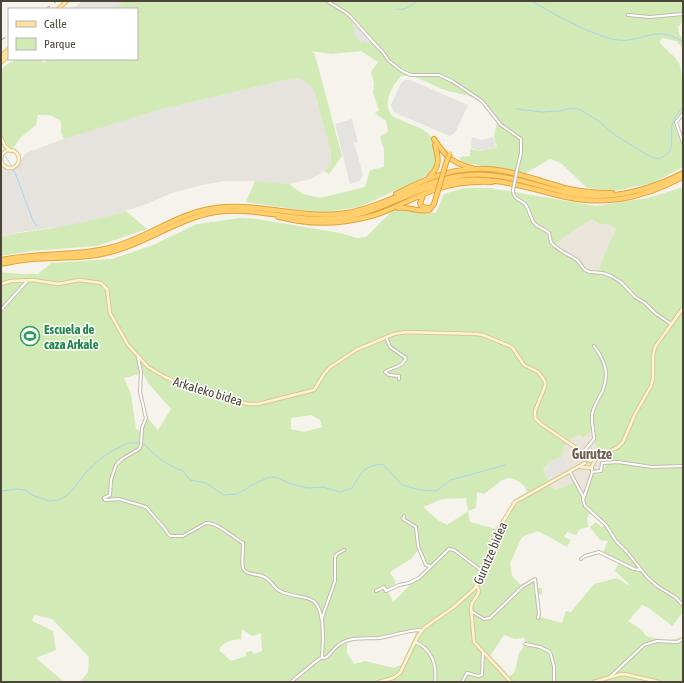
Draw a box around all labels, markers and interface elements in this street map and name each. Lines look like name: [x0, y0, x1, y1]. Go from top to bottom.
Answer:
legend: [8, 8, 138, 60]
text: Calle: [44, 17, 67, 31]
text: Parque: [44, 37, 76, 51]
place label: Escuela de caza Arkale: [44, 322, 99, 352]
sports icon: Escuela de caza Arkale: [19, 325, 41, 347]
street label: Arkaleko bidea: [171, 374, 244, 409]
district label: Gurutze: [572, 446, 612, 462]
street label: Gurutze bidea: [471, 520, 510, 587]

